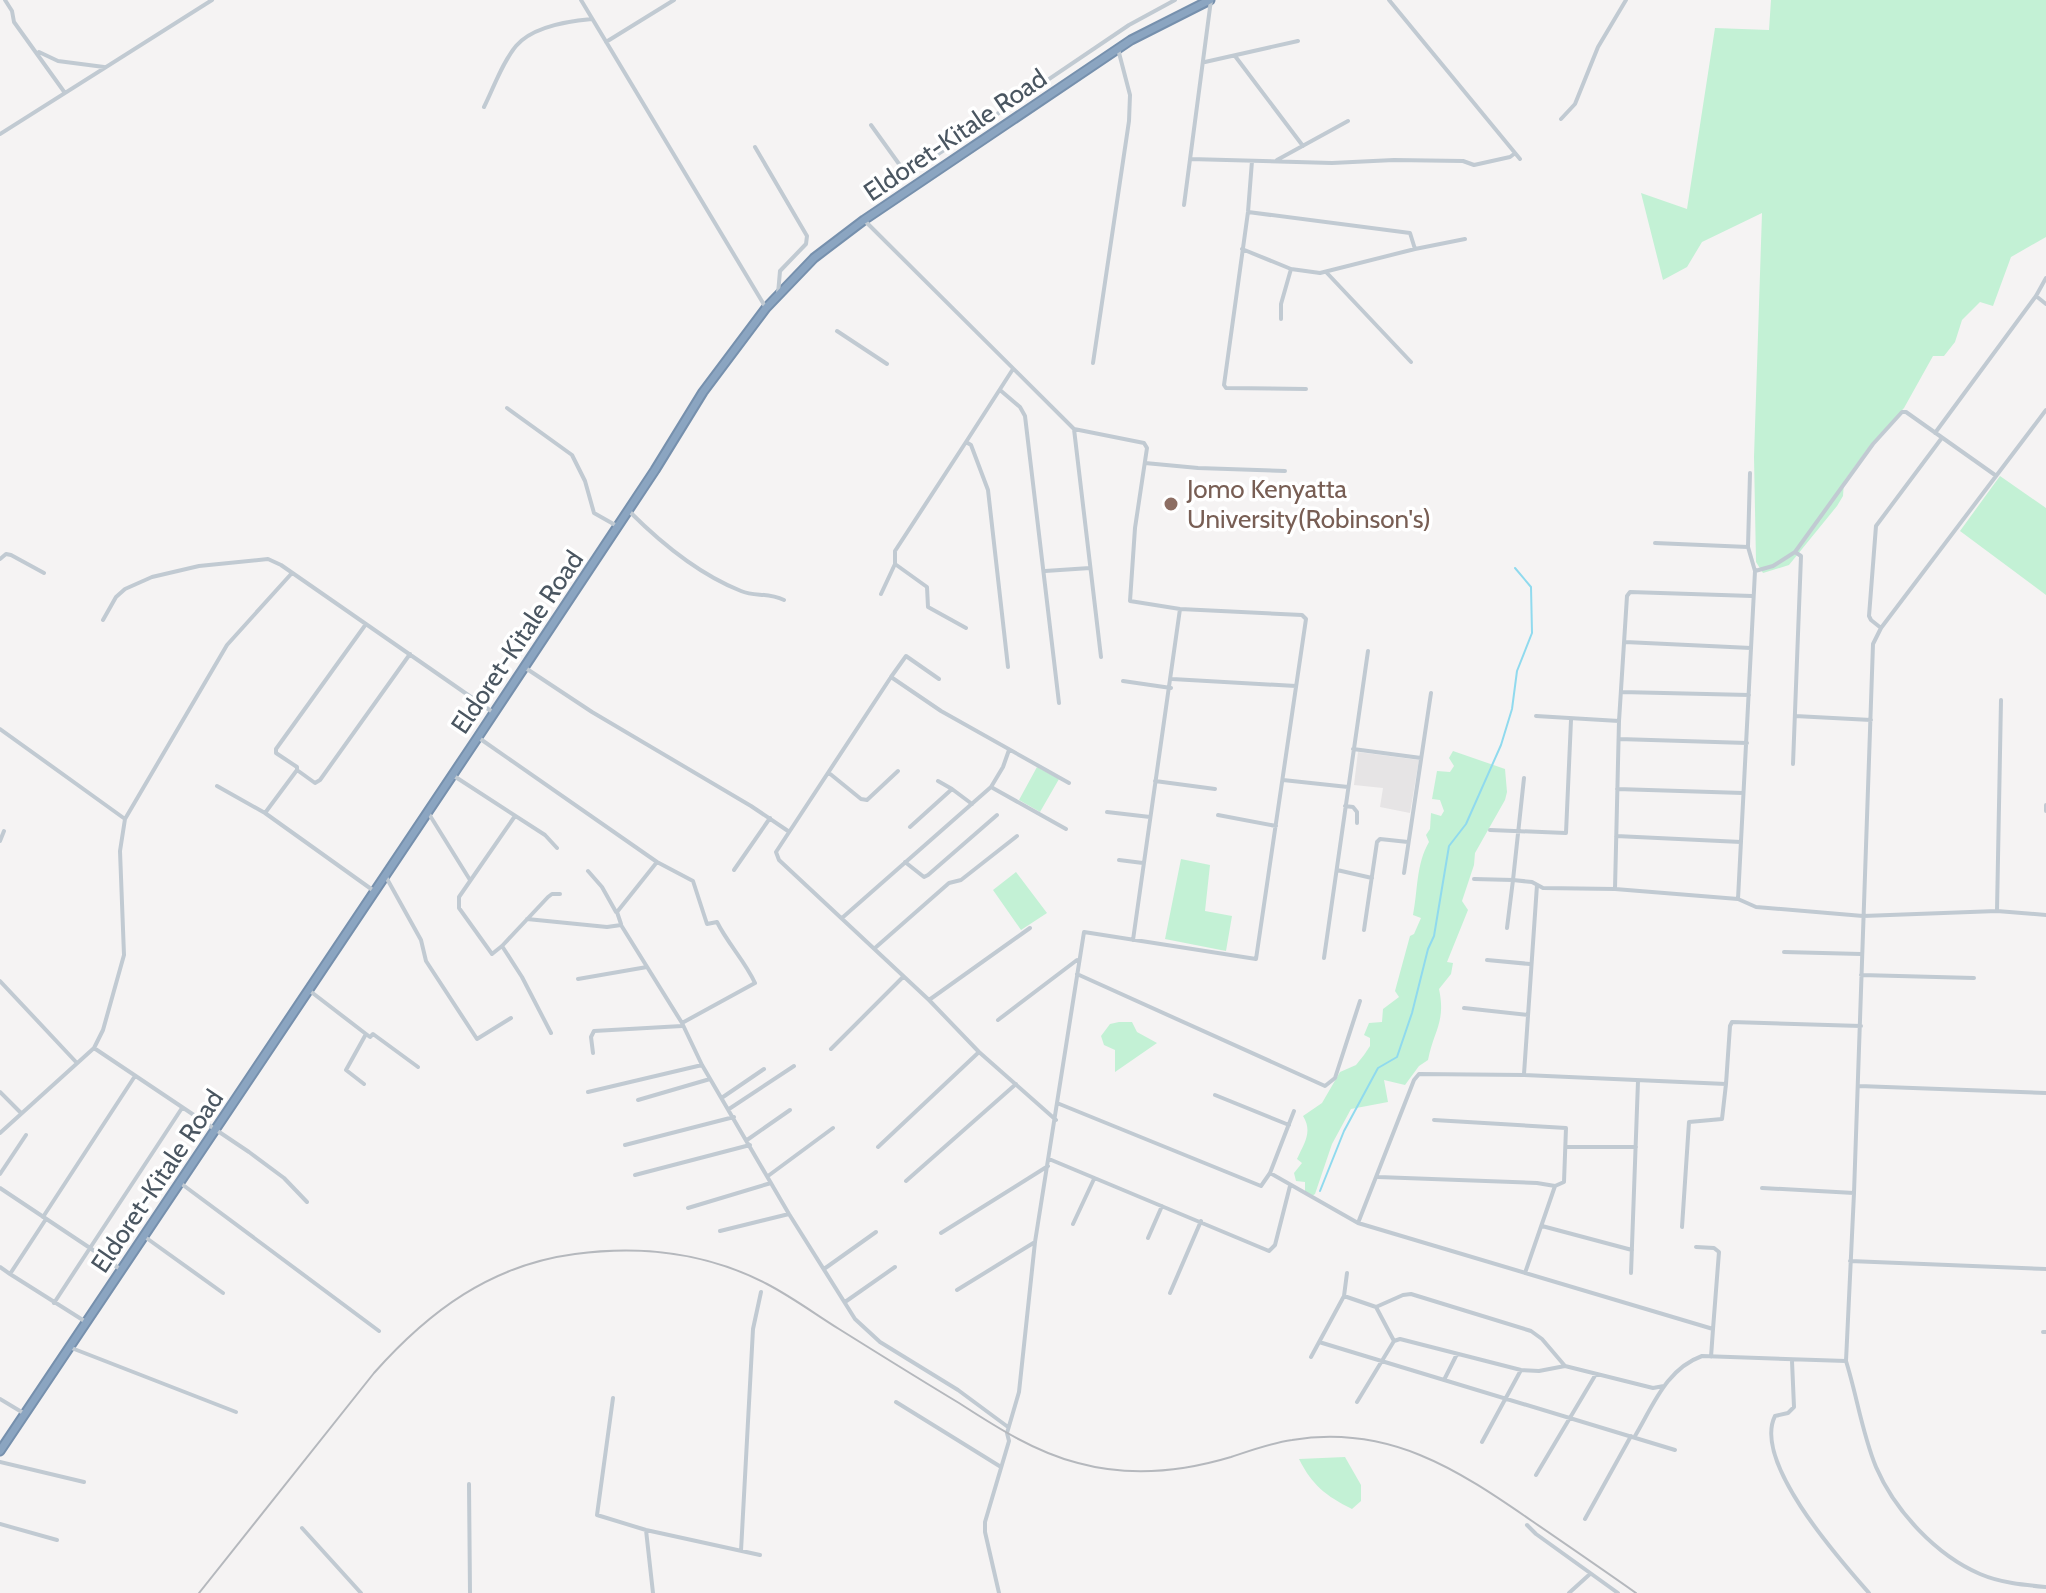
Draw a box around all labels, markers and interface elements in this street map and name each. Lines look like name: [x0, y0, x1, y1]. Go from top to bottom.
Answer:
street label: Eldoret-Kitale Road: [857, 62, 1053, 208]
place label: Jomo Kenyatta University(Robinson's): [1186, 473, 1431, 535]
marker: Jomo Kenyatta University(Robinson's): [1162, 495, 1180, 513]
street label: Eldoret-Kitale Road: [444, 544, 590, 740]
street label: Eldoret-Kitale Road: [84, 1083, 230, 1279]

